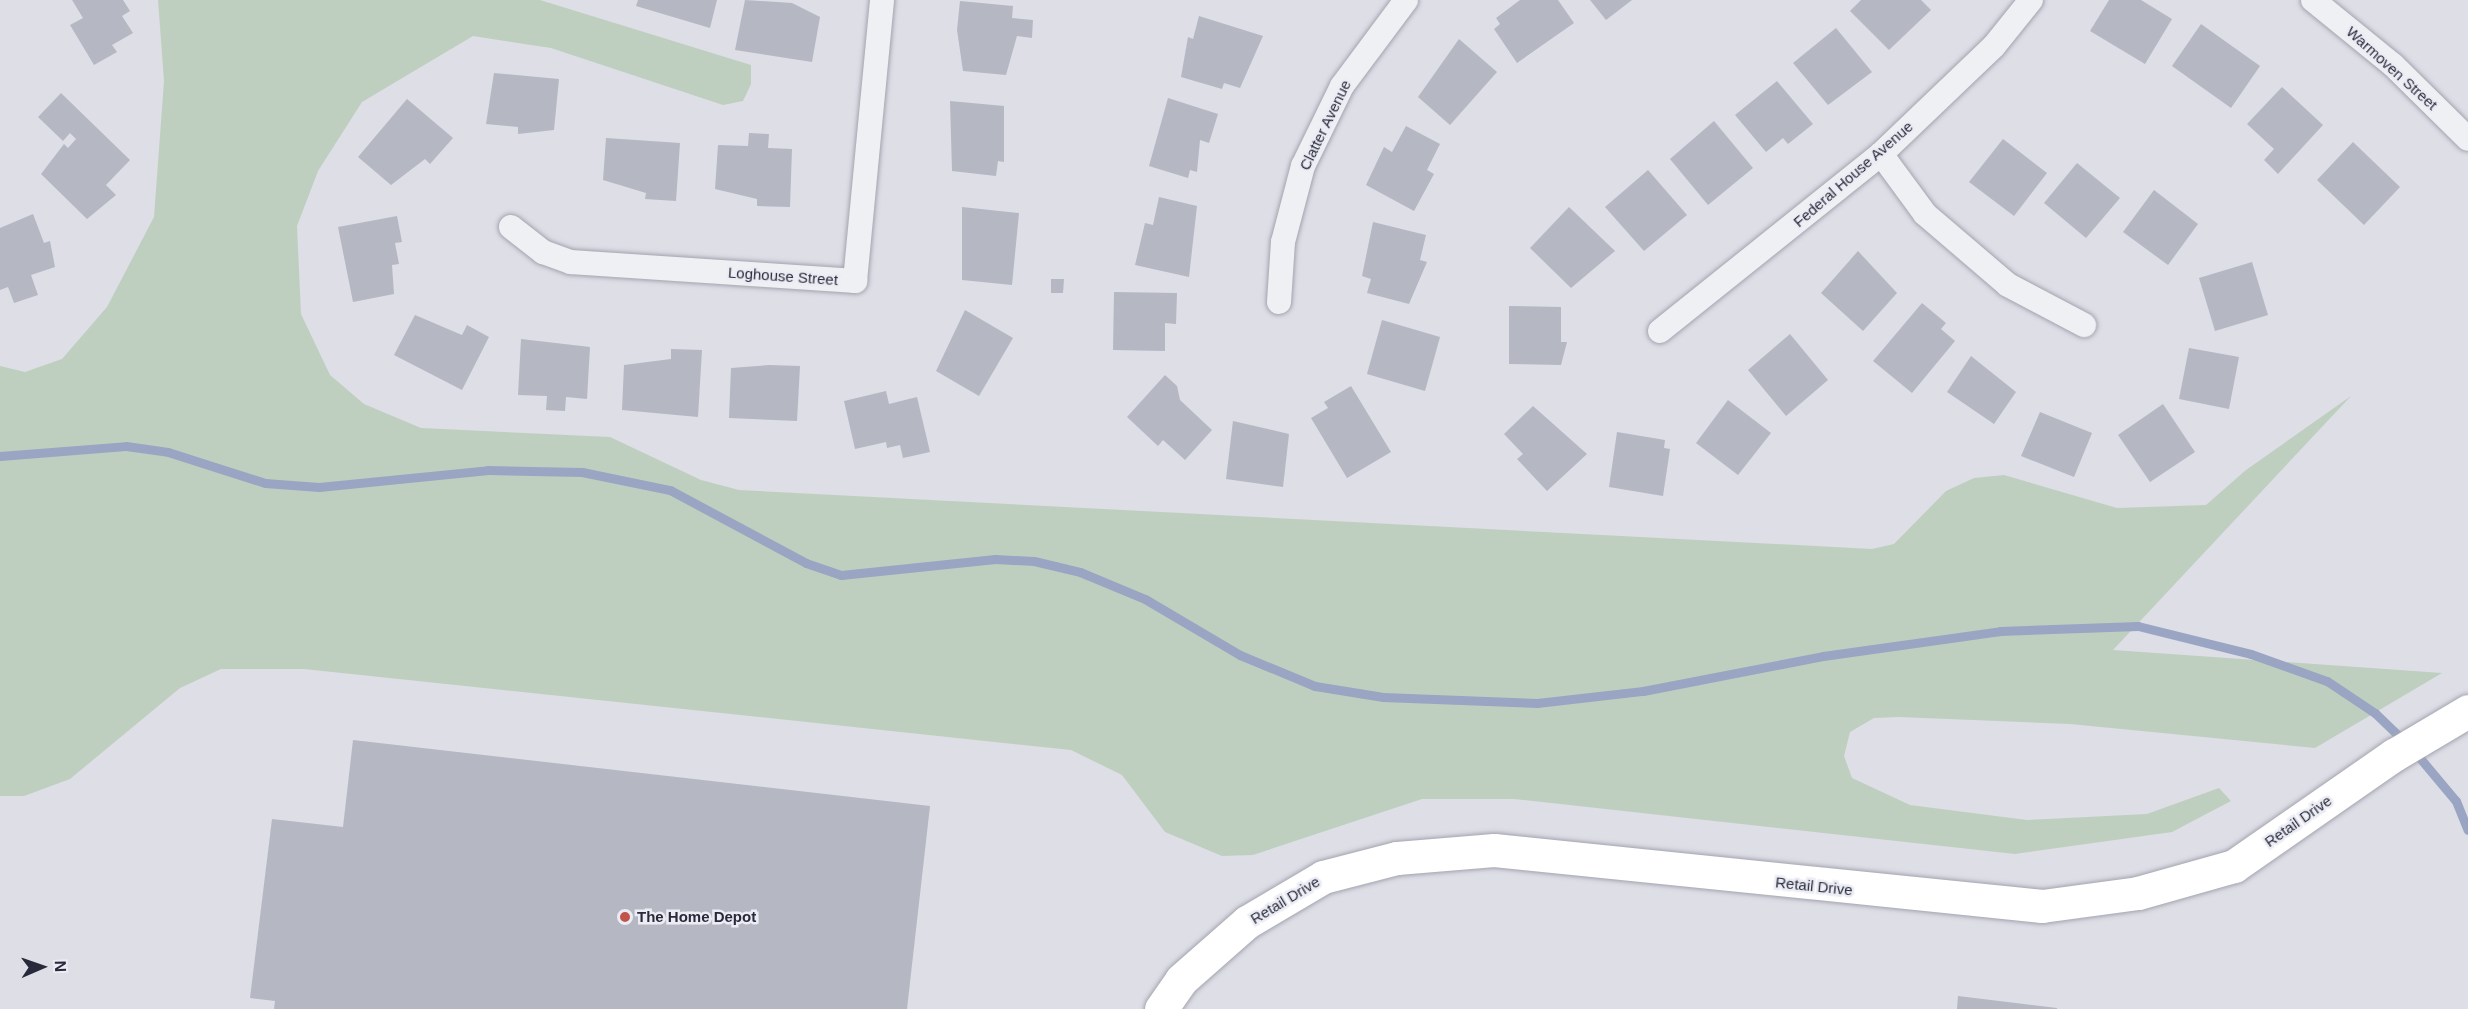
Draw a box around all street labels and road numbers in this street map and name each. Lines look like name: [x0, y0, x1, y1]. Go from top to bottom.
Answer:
street label: Warmoven Street: [2343, 22, 2441, 114]
street label: Clatter Avenue: [1295, 77, 1355, 173]
street label: Federal House Avenue: [1789, 117, 1917, 231]
street label: Loghouse Street: [727, 263, 839, 289]
street label: Retail Drive: [2261, 791, 2335, 851]
street label: Retail Drive: [1247, 872, 1323, 928]
street label: Retail Drive: [1775, 873, 1853, 899]

